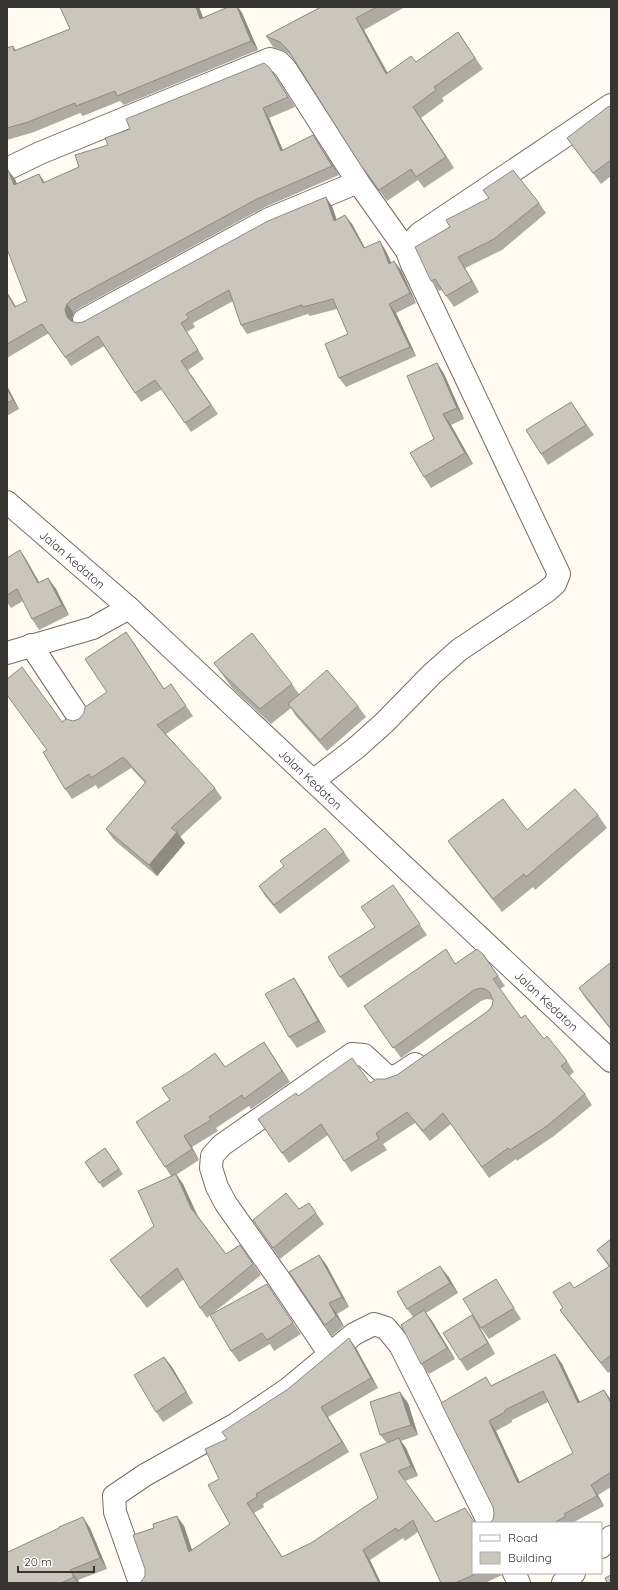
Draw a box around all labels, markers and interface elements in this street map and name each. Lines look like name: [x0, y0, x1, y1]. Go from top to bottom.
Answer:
street label: Jalan Kedaton: [37, 527, 108, 592]
street label: Jalan Kedaton: [276, 745, 346, 812]
street label: Jalan Kedaton: [512, 967, 582, 1034]
legend: [472, 1522, 602, 1574]
text: Road: [508, 1530, 538, 1545]
scale bar: [18, 1548, 94, 1574]
text: Building: [508, 1550, 552, 1565]
text: 20 m: [24, 1554, 52, 1569]

